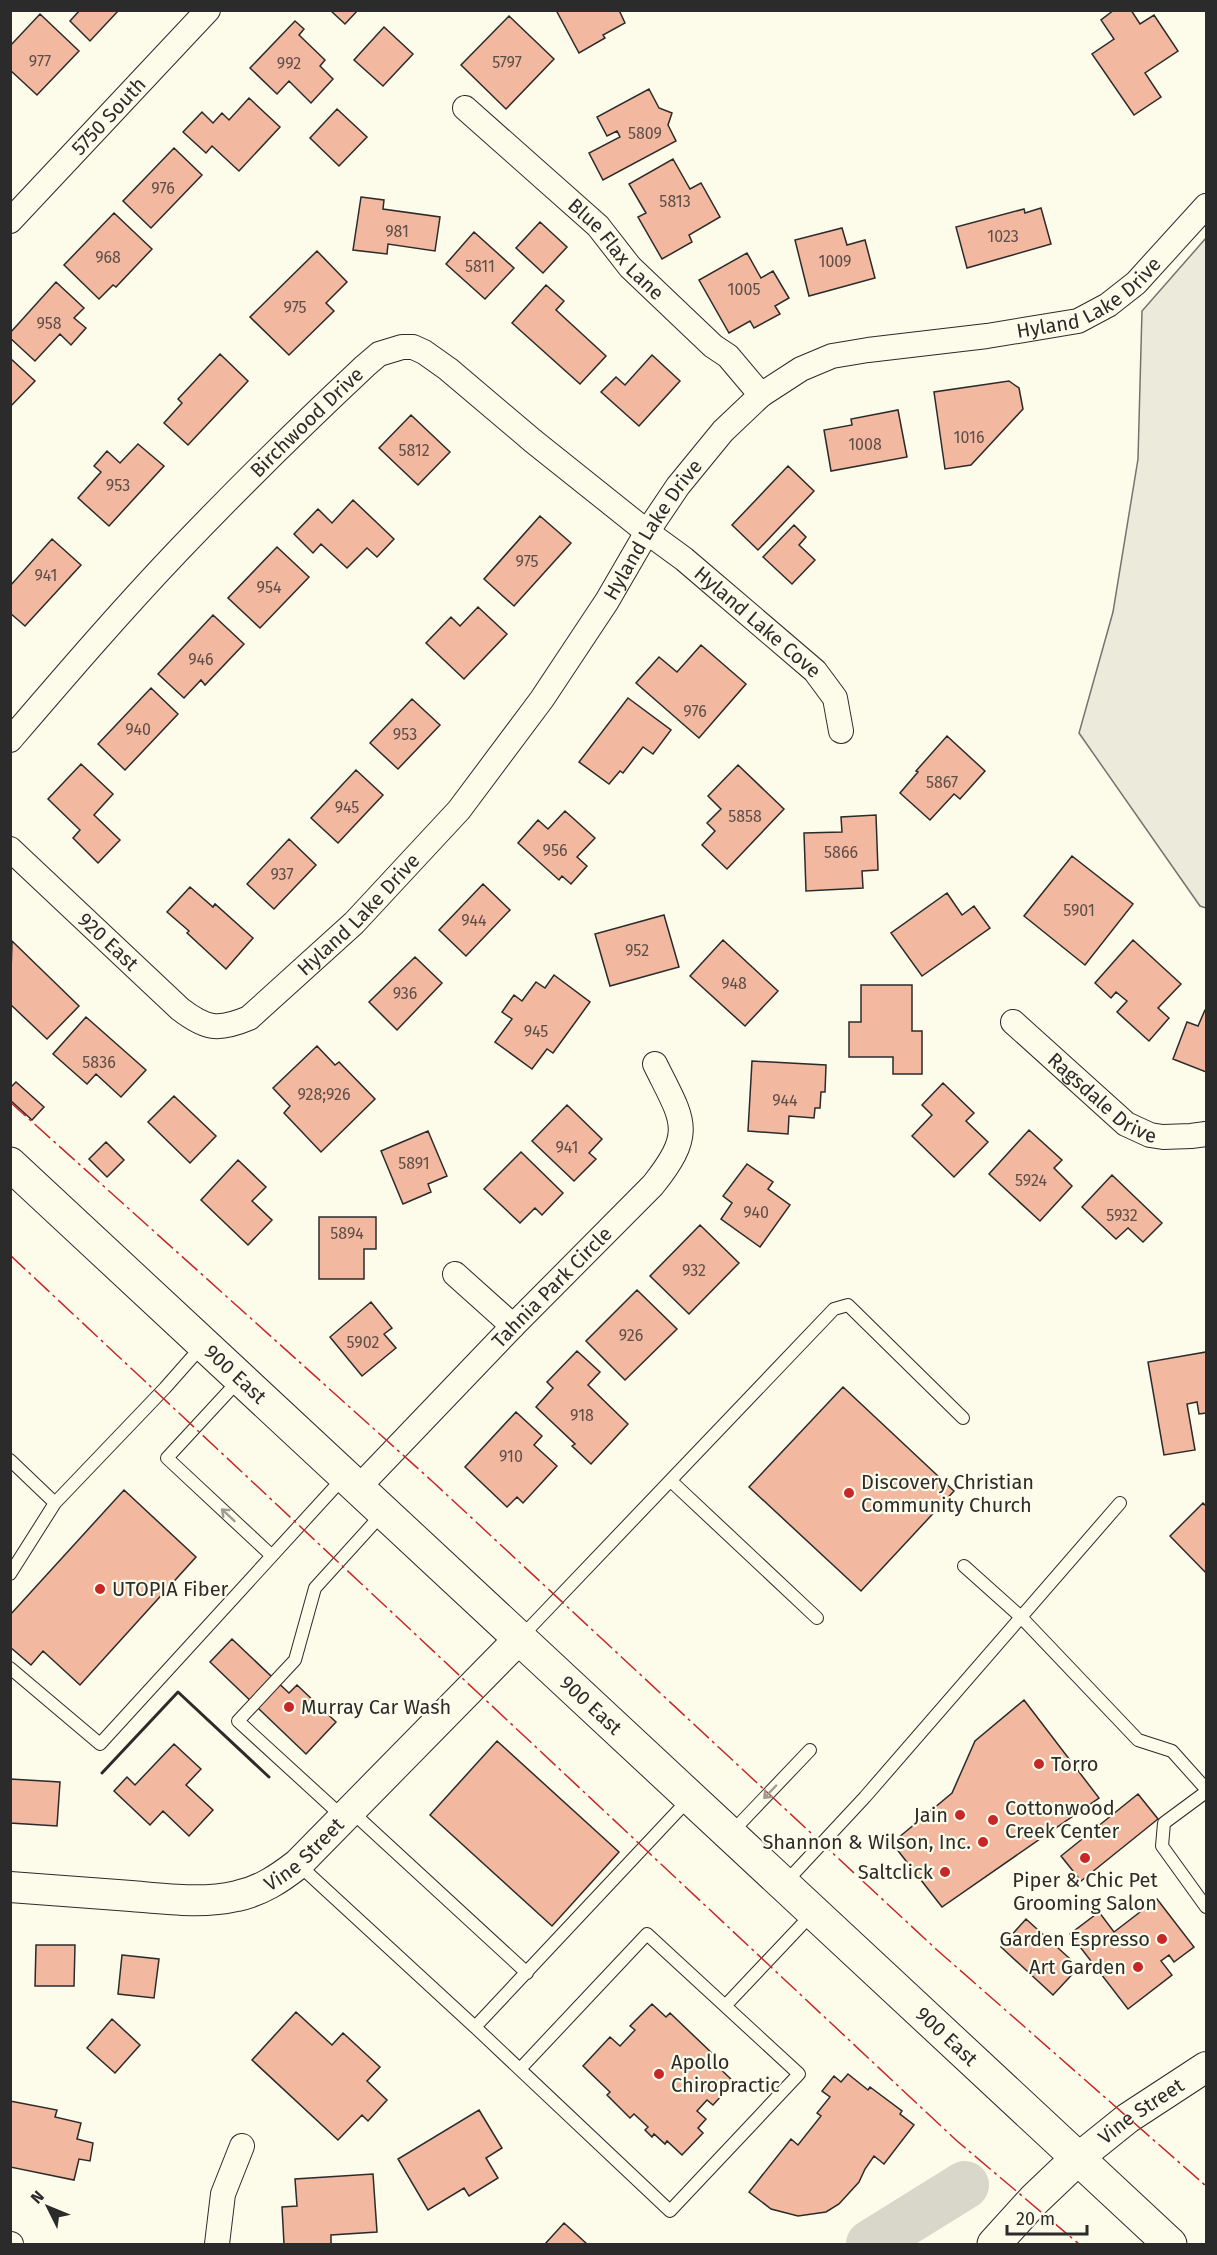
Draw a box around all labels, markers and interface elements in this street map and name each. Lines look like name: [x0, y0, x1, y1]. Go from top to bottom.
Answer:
house number: 977: [29, 52, 51, 71]
house number: 5797: [492, 53, 522, 72]
house number: 992: [277, 54, 301, 73]
street label: 5750 South: [66, 72, 151, 160]
house number: 5809: [628, 124, 662, 143]
house number: 976: [151, 179, 175, 198]
house number: 5813: [659, 192, 691, 211]
street label: Blue Flax Lane: [563, 193, 669, 305]
house number: 981: [385, 222, 409, 241]
house number: 1023: [987, 227, 1019, 246]
house number: 968: [95, 248, 121, 267]
house number: 1009: [818, 252, 852, 271]
street label: Hyland Lake Drive: [1015, 252, 1166, 343]
house number: 5811: [465, 257, 495, 276]
house number: 1005: [728, 280, 760, 299]
house number: 975: [283, 298, 307, 317]
house number: 958: [36, 314, 62, 333]
street label: Birchwood Drive: [245, 362, 368, 482]
house number: 1016: [954, 428, 984, 447]
house number: 1008: [848, 435, 882, 454]
house number: 5812: [398, 441, 430, 460]
street label: Hyland Lake Drive: [598, 454, 707, 604]
house number: 953: [106, 476, 130, 495]
house number: 975: [515, 552, 539, 571]
street label: Hyland Lake Cove: [689, 561, 826, 683]
house number: 941: [35, 566, 57, 585]
house number: 954: [257, 578, 282, 597]
house number: 946: [188, 650, 214, 669]
house number: 976: [683, 702, 707, 721]
house number: 940: [125, 720, 151, 739]
house number: 953: [393, 725, 417, 744]
house number: 5867: [926, 773, 958, 792]
house number: 945: [335, 798, 359, 817]
house number: 5858: [728, 807, 762, 826]
house number: 956: [543, 841, 567, 860]
house number: 5866: [824, 843, 858, 862]
street label: Hyland Lake Drive: [292, 848, 425, 980]
house number: 937: [270, 865, 294, 884]
house number: 5901: [1063, 901, 1095, 920]
street label: 920 East: [73, 907, 144, 976]
house number: 944: [461, 911, 487, 930]
house number: 952: [625, 941, 649, 960]
house number: 948: [721, 974, 747, 993]
house number: 936: [393, 984, 417, 1003]
house number: 945: [524, 1022, 548, 1041]
street label: Ragsdale Drive: [1043, 1047, 1158, 1148]
house number: 5836: [82, 1053, 116, 1072]
house number: 928;926: [297, 1085, 351, 1104]
house number: 944: [772, 1091, 798, 1110]
house number: 941: [556, 1138, 578, 1157]
house number: 5891: [398, 1154, 430, 1173]
house number: 5924: [1015, 1171, 1047, 1190]
house number: 940: [743, 1203, 769, 1222]
house number: 5932: [1106, 1206, 1138, 1225]
street label: Tahnia Park Circle: [487, 1222, 617, 1353]
house number: 5894: [330, 1224, 364, 1243]
house number: 932: [682, 1261, 706, 1280]
house number: 926: [619, 1326, 643, 1345]
house number: 5902: [347, 1333, 379, 1352]
street label: 900 East: [199, 1339, 272, 1409]
house number: 918: [570, 1406, 594, 1425]
house number: 910: [499, 1447, 523, 1466]
place label: Discovery Christian Community Church: [861, 1470, 1034, 1517]
marker: Discovery Christian Community Church: [842, 1486, 856, 1500]
one-way arrow: [221, 1508, 236, 1522]
place label: UTOPIA Fiber: [112, 1577, 229, 1601]
marker: UTOPIA Fiber: [93, 1582, 107, 1596]
street label: 900 East: [555, 1670, 628, 1740]
place label: Murray Car Wash: [301, 1695, 451, 1719]
marker: Murray Car Wash: [282, 1700, 296, 1714]
place label: Torro: [1051, 1752, 1098, 1776]
marker: Torro: [1032, 1757, 1046, 1771]
one-way arrow: [762, 1785, 777, 1800]
place label: Cottonwood Creek Center: [1005, 1796, 1120, 1843]
place label: Jain: [914, 1803, 948, 1827]
marker: Jain: [953, 1808, 967, 1822]
street label: Vine Street: [260, 1812, 349, 1896]
marker: Cottonwood Creek Center: [986, 1813, 1000, 1827]
place label: Shannon & Wilson, Inc.: [762, 1830, 971, 1854]
marker: Shannon & Wilson, Inc.: [976, 1835, 990, 1849]
marker: Piper & Chic Pet Grooming Salon: [1078, 1851, 1092, 1865]
place label: Saltclick: [858, 1860, 934, 1884]
marker: Saltclick: [938, 1865, 952, 1879]
place label: Piper & Chic Pet Grooming Salon: [1012, 1868, 1158, 1915]
place label: Garden Espresso: [1000, 1927, 1150, 1951]
marker: Garden Espresso: [1155, 1932, 1169, 1946]
place label: Art Garden: [1029, 1955, 1126, 1979]
marker: Art Garden: [1131, 1960, 1145, 1974]
street label: 900 East: [911, 2002, 983, 2071]
place label: Apollo Chiropractic: [671, 2050, 780, 2097]
marker: Apollo Chiropractic: [652, 2067, 666, 2081]
street label: Vine Street: [1093, 2072, 1189, 2149]
north arrow: [18, 2177, 78, 2237]
text: N: [27, 2187, 48, 2207]
scale bar: [1007, 2198, 1086, 2236]
text: 20 m: [1016, 2208, 1055, 2230]

